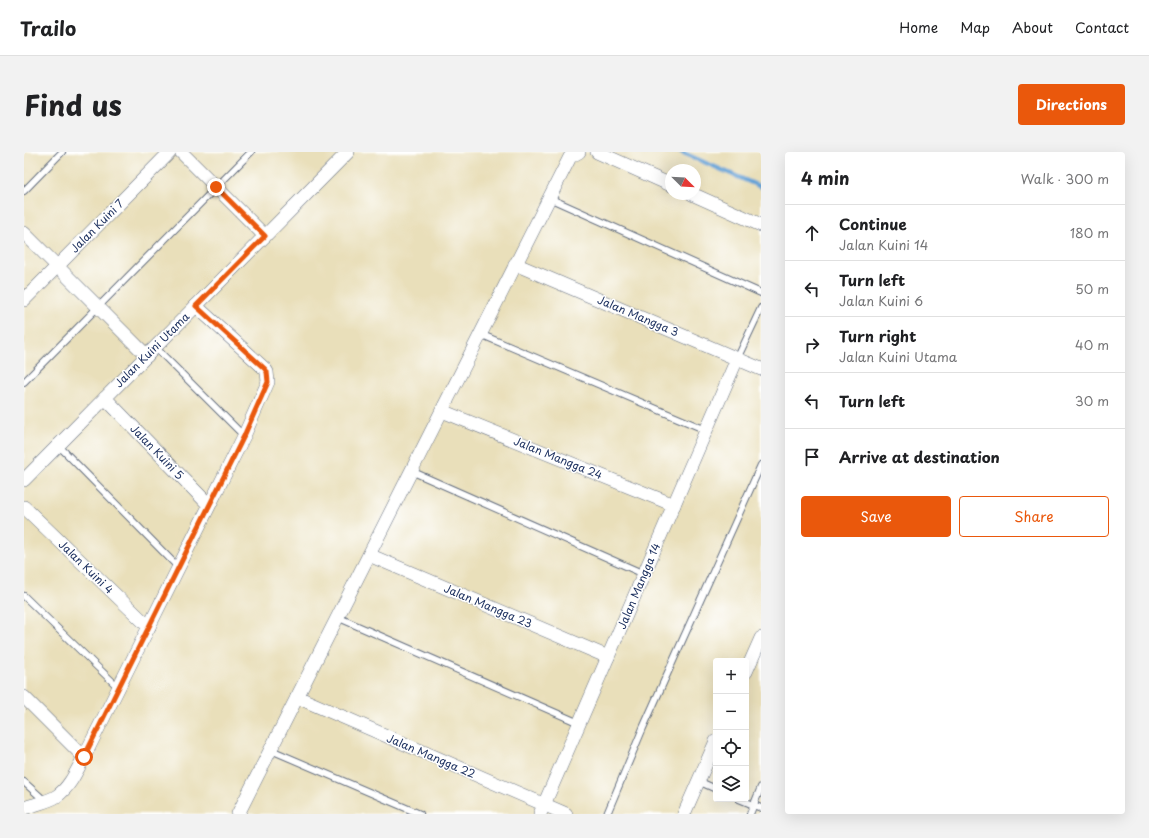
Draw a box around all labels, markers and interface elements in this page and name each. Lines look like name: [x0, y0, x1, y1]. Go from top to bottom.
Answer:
text: Trailo: [20, 14, 76, 42]
text: Home: [899, 17, 938, 38]
text: Map: [960, 17, 990, 38]
text: About: [1012, 17, 1053, 38]
text: Contact: [1075, 17, 1129, 38]
text: Find us: [24, 83, 122, 126]
button: Directions: [1018, 84, 1125, 125]
north arrow: [665, 164, 701, 200]
text: 4 min: [801, 165, 849, 191]
text: Walk · 300 m: [1021, 169, 1109, 188]
route end: [207, 178, 225, 196]
street label: Jalan Kuini 7: [66, 195, 127, 256]
text: Continue: [839, 212, 907, 235]
icon: ahead: [801, 222, 823, 244]
text: 180 m: [1070, 223, 1109, 242]
text: Jalan Kuini 14: [839, 235, 928, 254]
text: Turn left: [839, 268, 905, 291]
icon: left: [801, 278, 823, 300]
text: 50 m: [1075, 279, 1109, 298]
street label: Jalan Mangga 3: [595, 291, 681, 340]
text: Jalan Kuini 6: [839, 291, 923, 310]
street label: Jalan Kuini Utama: [110, 308, 194, 391]
text: Turn right: [839, 324, 916, 347]
icon: right: [801, 334, 823, 356]
text: 40 m: [1075, 335, 1109, 354]
text: Jalan Kuini Utama: [839, 347, 957, 366]
text: Turn left: [839, 389, 905, 412]
icon: left: [801, 390, 823, 412]
text: 30 m: [1075, 391, 1109, 410]
street label: Jalan Kuini 5: [127, 420, 188, 483]
street label: Jalan Mangga 24: [511, 432, 605, 483]
text: Arrive at destination: [839, 445, 1000, 468]
icon: arrive: [801, 446, 823, 468]
button: Save: [801, 496, 951, 537]
button: Share: [959, 496, 1109, 537]
street label: Jalan Kuini 4: [55, 536, 118, 597]
street label: Jalan Mangga 14: [613, 540, 664, 631]
street label: Jalan Mangga 23: [441, 579, 535, 632]
map controls: [713, 658, 749, 802]
button: +: [713, 658, 749, 694]
button: −: [713, 694, 749, 730]
street label: Jalan Mangga 22: [384, 729, 478, 782]
button: locate: [713, 730, 749, 766]
route start: [75, 748, 93, 766]
button: layers: [713, 766, 749, 802]

